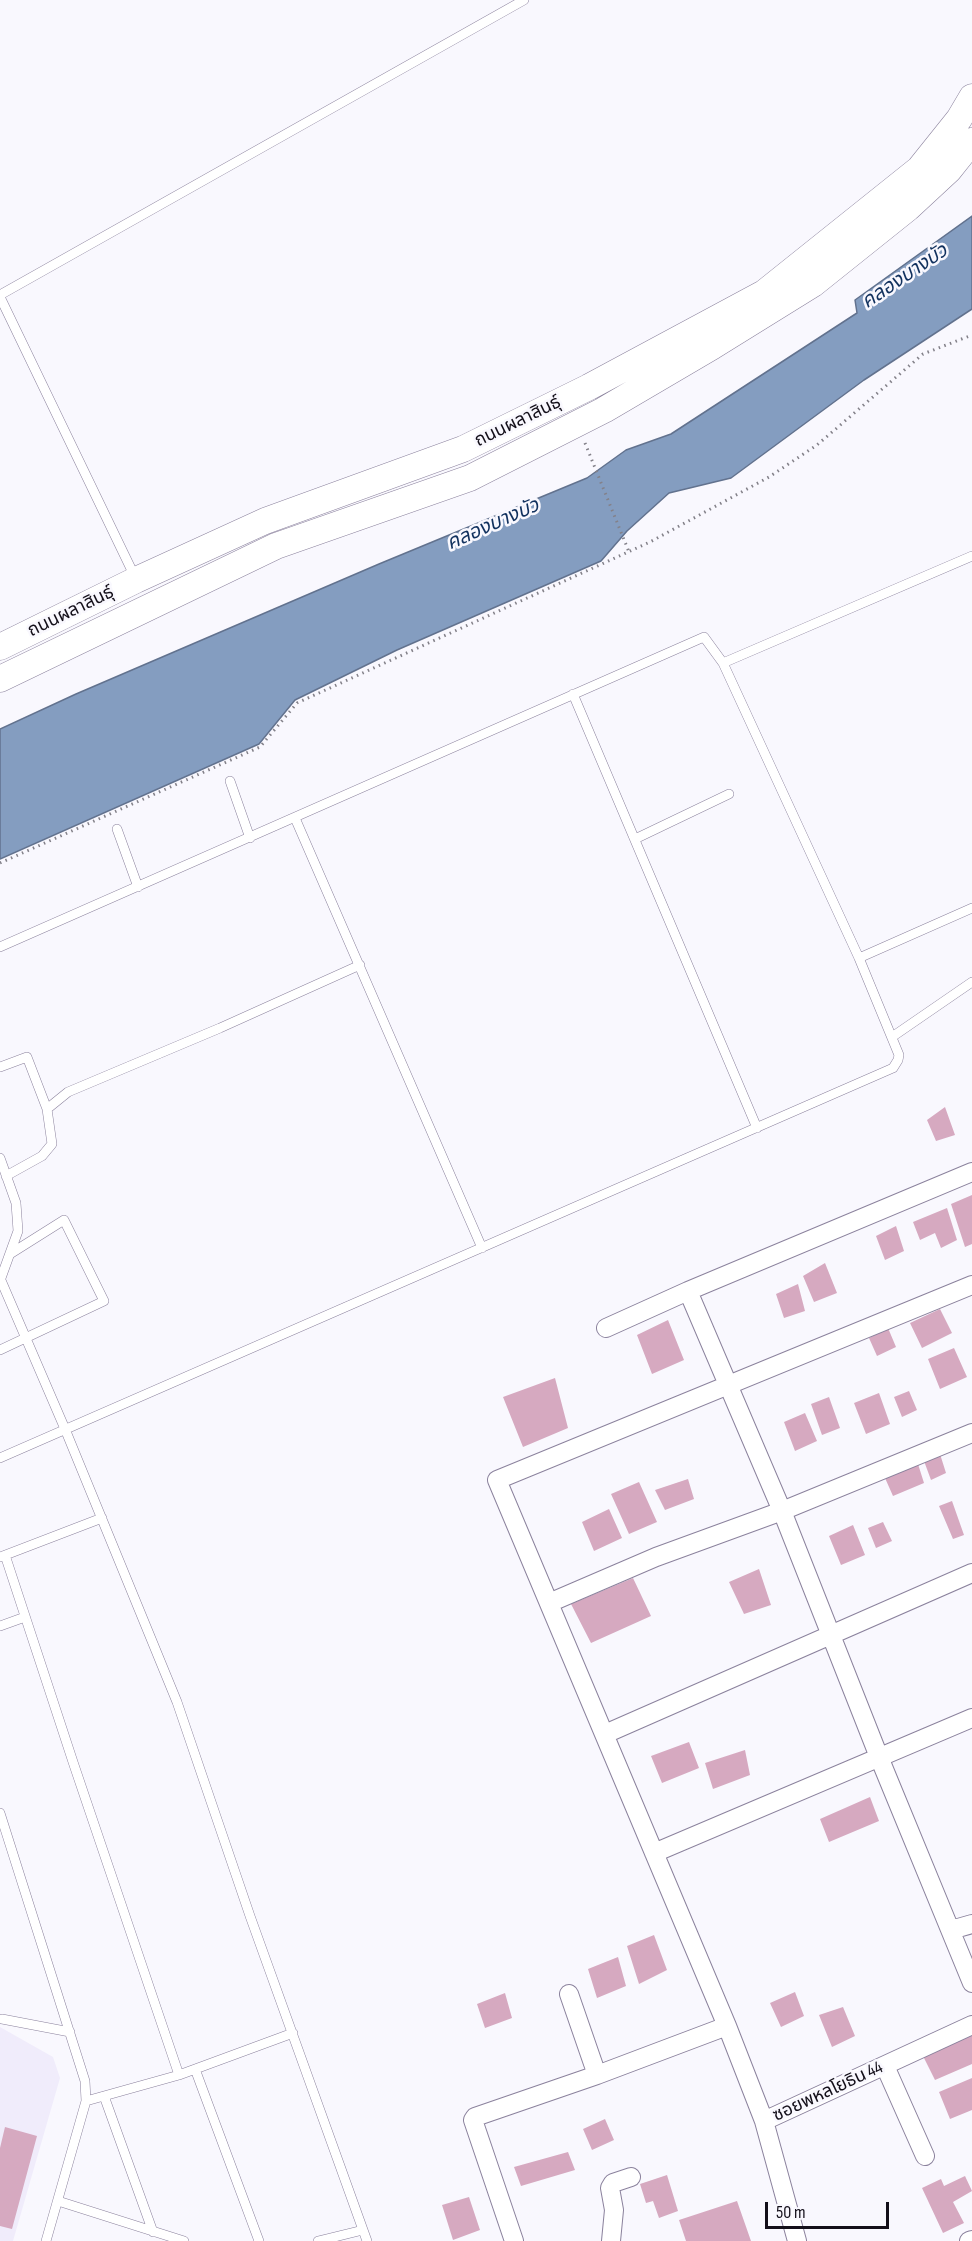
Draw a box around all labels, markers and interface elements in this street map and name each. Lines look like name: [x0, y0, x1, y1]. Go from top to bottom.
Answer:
water label: คลองบางบัว: [857, 239, 953, 315]
street label: ถนนผลาสินธุ์: [471, 392, 565, 452]
water label: คลองบางบัว: [443, 494, 543, 556]
street label: ถนนผลาสินธุ์: [24, 582, 118, 642]
street label: ซอยพหลโยธิน 44: [770, 2057, 886, 2127]
scale bar: [768, 2190, 892, 2228]
text: 50 m: [776, 2202, 806, 2223]

